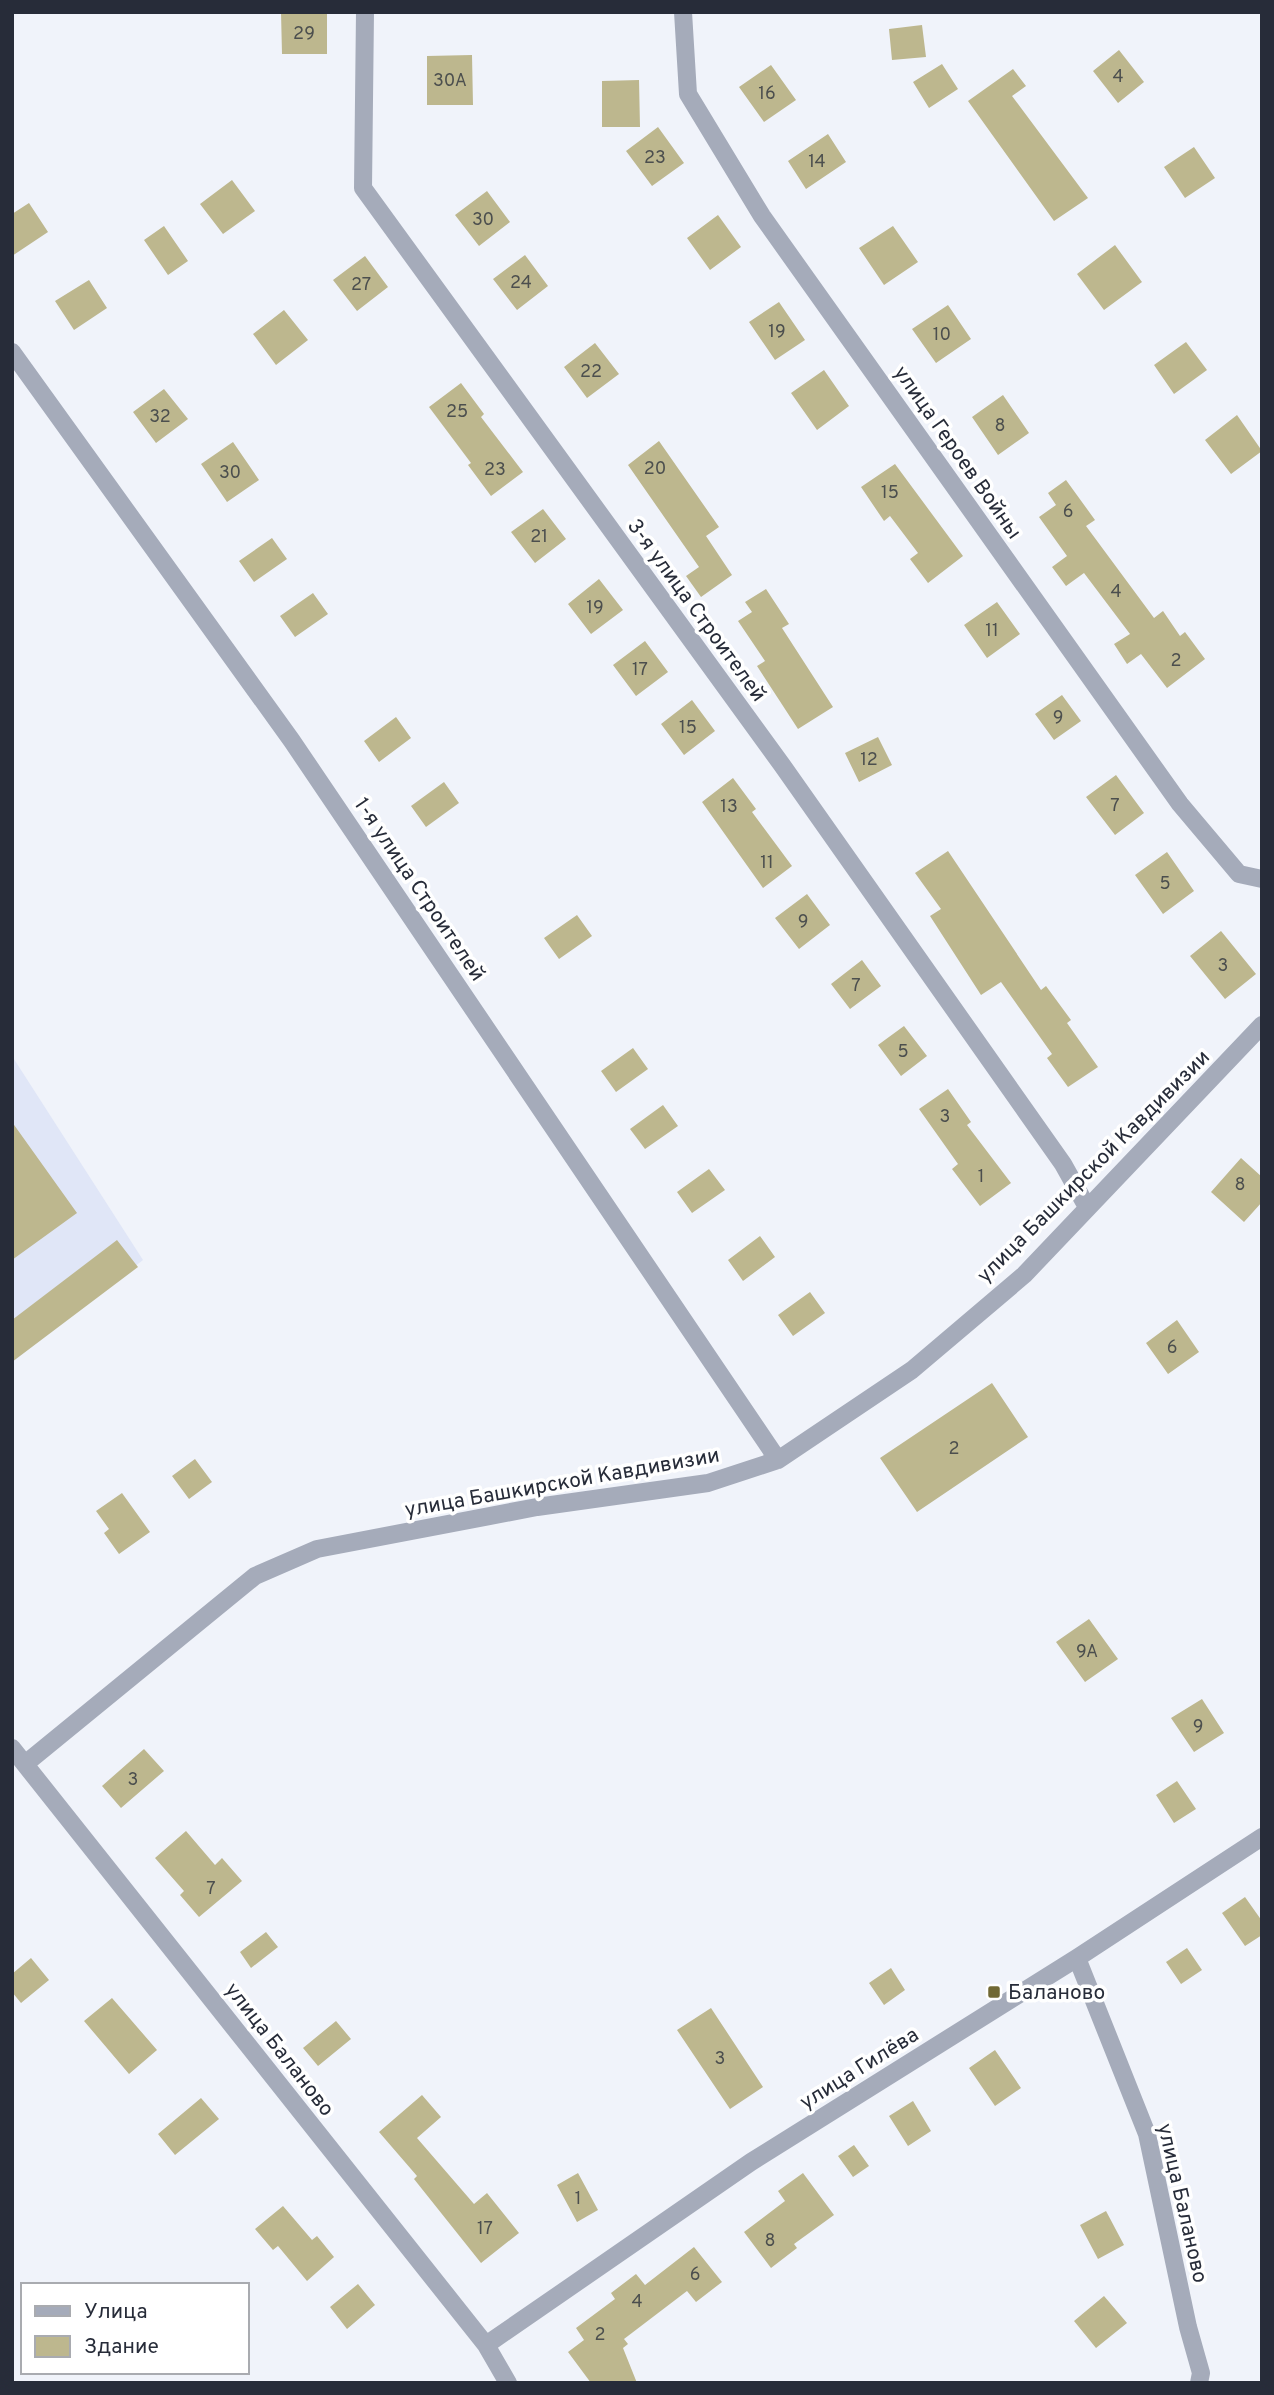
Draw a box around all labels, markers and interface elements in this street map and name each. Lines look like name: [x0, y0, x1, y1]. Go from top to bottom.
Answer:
house number: 29: [293, 23, 315, 46]
house number: 4: [1112, 66, 1124, 89]
house number: 30А: [433, 70, 467, 93]
house number: 16: [758, 83, 776, 106]
house number: 23: [644, 147, 666, 170]
house number: 14: [808, 151, 826, 174]
house number: 30: [472, 209, 494, 232]
house number: 24: [510, 272, 532, 295]
house number: 27: [351, 274, 371, 297]
house number: 19: [768, 321, 786, 344]
house number: 10: [933, 324, 951, 347]
house number: 22: [580, 361, 602, 384]
street label: улица Героев Войны: [887, 361, 1027, 545]
house number: 25: [446, 401, 468, 424]
house number: 32: [149, 406, 171, 429]
house number: 8: [995, 415, 1006, 438]
house number: 20: [644, 458, 666, 481]
house number: 23: [484, 459, 506, 482]
house number: 30: [219, 462, 241, 485]
house number: 15: [881, 482, 899, 505]
house number: 6: [1063, 501, 1073, 524]
street label: 3-я улица Строителей: [620, 514, 771, 708]
house number: 21: [530, 526, 548, 549]
house number: 4: [1110, 581, 1122, 604]
house number: 19: [586, 597, 604, 620]
house number: 11: [985, 620, 999, 643]
house number: 2: [1170, 650, 1182, 673]
house number: 17: [632, 659, 648, 682]
house number: 9: [1053, 707, 1063, 730]
house number: 15: [679, 717, 697, 740]
house number: 12: [860, 749, 878, 772]
street label: 1-я улица Строителей: [347, 793, 490, 987]
house number: 7: [1110, 795, 1120, 818]
house number: 13: [720, 796, 738, 819]
house number: 11: [760, 852, 774, 875]
house number: 5: [1159, 873, 1171, 896]
house number: 9: [798, 911, 808, 934]
house number: 3: [1218, 955, 1228, 978]
house number: 7: [851, 975, 861, 998]
house number: 5: [897, 1041, 909, 1064]
street label: улица Башкирской Кавдивизии: [972, 1045, 1216, 1289]
house number: 3: [940, 1106, 950, 1129]
house number: 1: [978, 1166, 984, 1189]
house number: 8: [1235, 1174, 1246, 1197]
house number: 6: [1167, 1337, 1177, 1360]
house number: 2: [948, 1438, 960, 1461]
street label: улица Башкирской Кавдивизии: [403, 1442, 722, 1524]
house number: 9А: [1076, 1641, 1098, 1664]
house number: 9: [1193, 1716, 1203, 1739]
house number: 3: [128, 1769, 138, 1792]
house number: 7: [206, 1878, 216, 1901]
street label: улица Баланово: [218, 1978, 340, 2122]
place label: Баланово: [1008, 1980, 1105, 2007]
marker: Баланово: [986, 1984, 1002, 2000]
street label: улица Гилёва: [795, 2022, 924, 2117]
house number: 3: [715, 2048, 725, 2071]
street label: улица Баланово: [1150, 2121, 1213, 2286]
house number: 1: [575, 2188, 581, 2211]
house number: 17: [477, 2218, 493, 2241]
house number: 8: [765, 2230, 776, 2253]
house number: 6: [690, 2264, 700, 2287]
legend: [21, 2283, 248, 2374]
house number: 4: [631, 2291, 643, 2314]
text: Улица: [84, 2299, 148, 2326]
house number: 2: [594, 2324, 606, 2347]
text: Здание: [84, 2334, 159, 2361]

